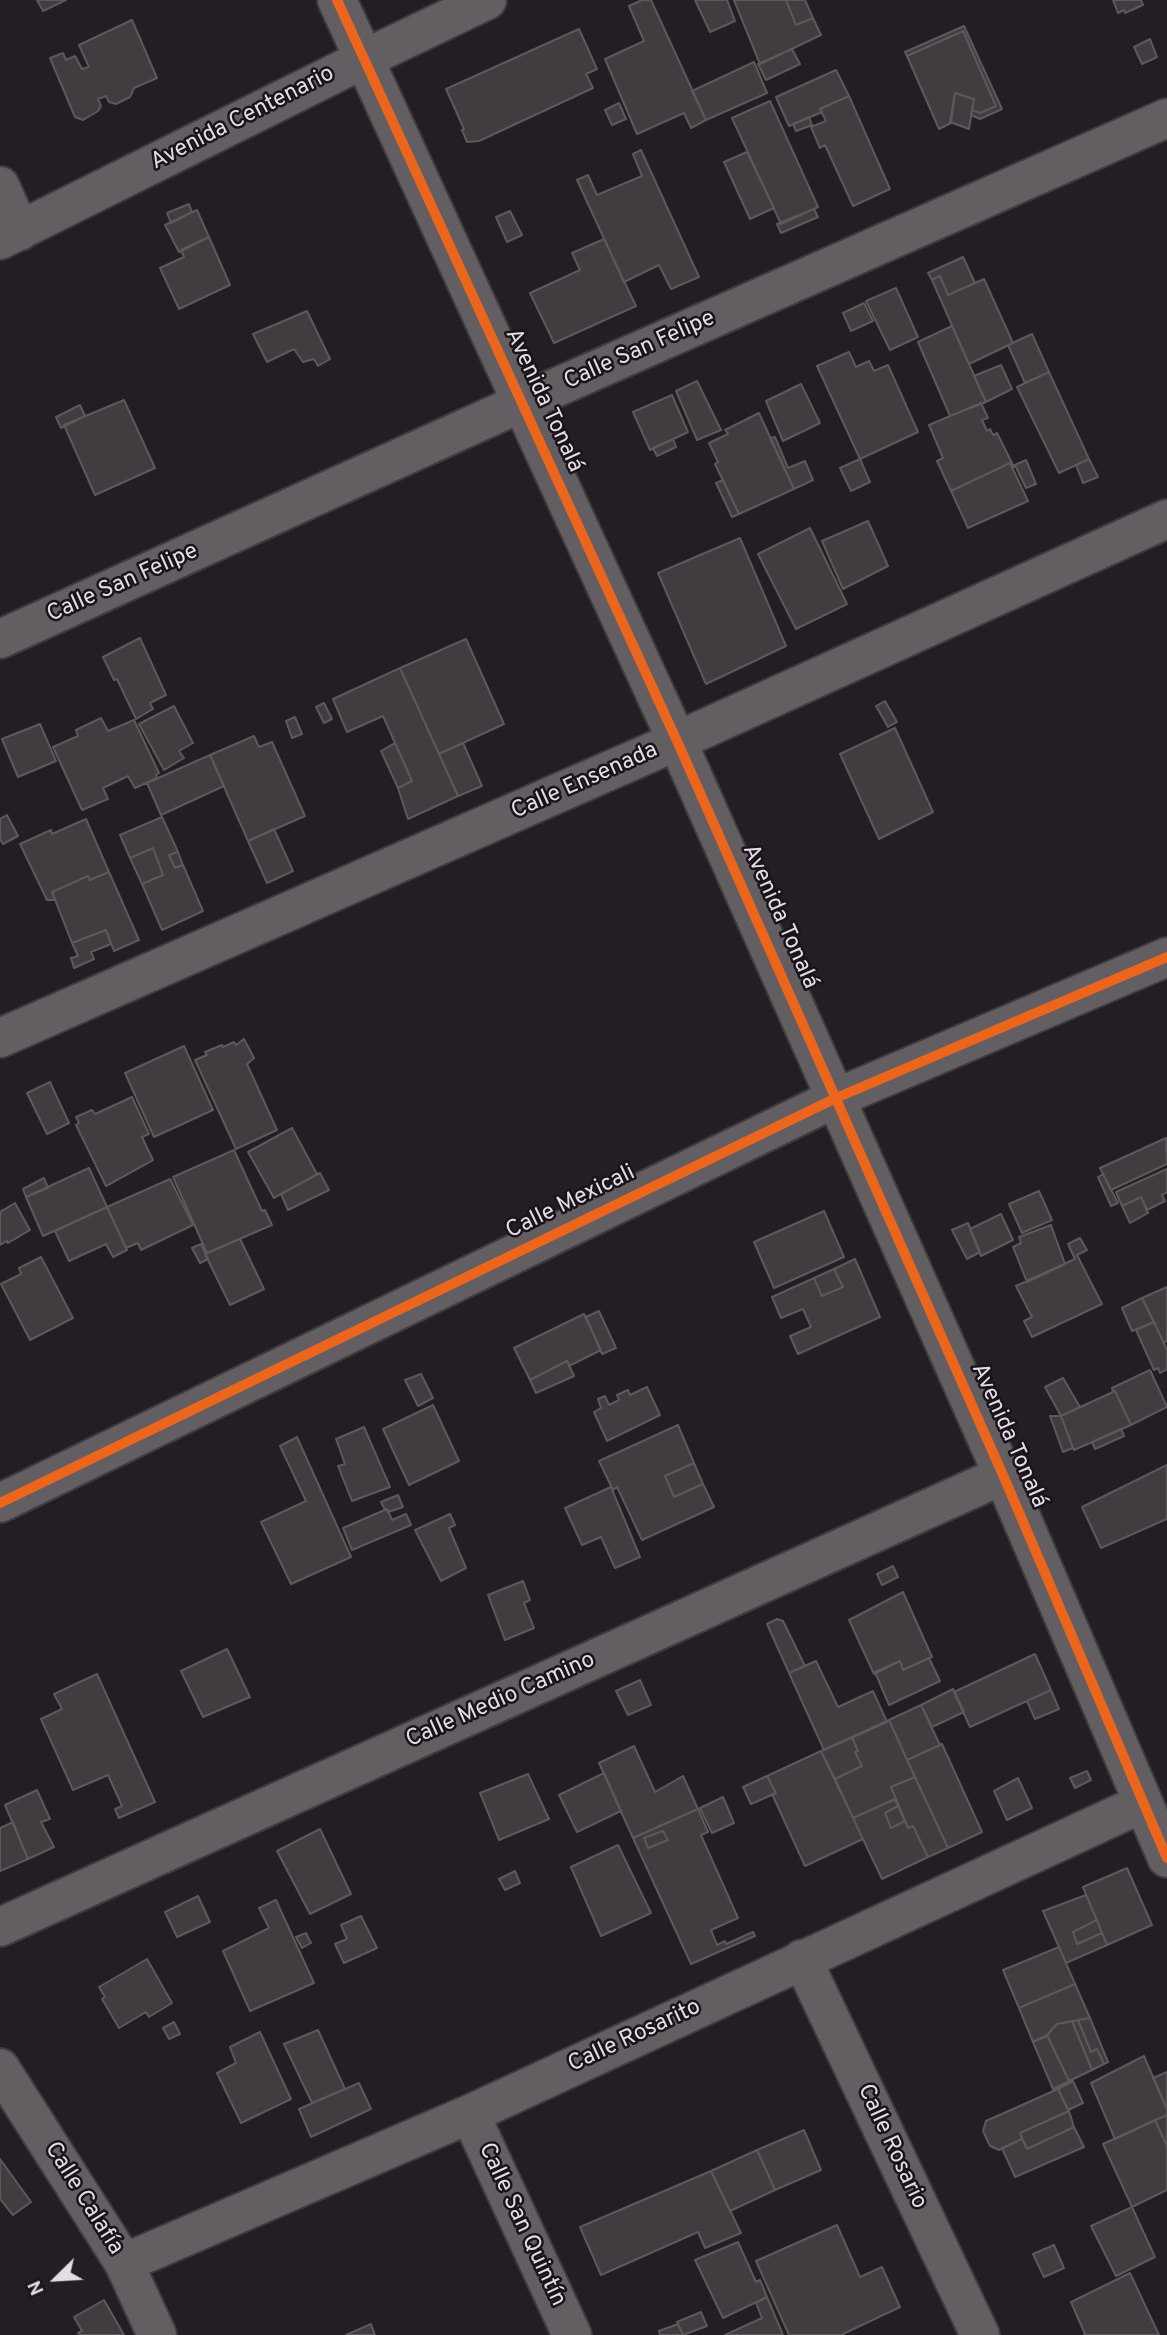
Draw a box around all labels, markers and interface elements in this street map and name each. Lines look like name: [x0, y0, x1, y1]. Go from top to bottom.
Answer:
street label: Avenida Centenario: [147, 61, 339, 177]
street label: Calle San Felipe: [560, 305, 720, 397]
street label: Avenida Tonalá: [498, 325, 588, 477]
street label: Calle San Felipe: [43, 538, 203, 630]
street label: Calle Ensenada: [508, 737, 662, 827]
street label: Avenida Tonalá: [735, 840, 823, 994]
street label: Calle Mexicali: [502, 1160, 640, 1246]
street label: Avenida Tonalá: [964, 1359, 1052, 1513]
street label: Calle Medio Camino: [402, 1647, 600, 1755]
street label: Calle Rosarito: [564, 1994, 706, 2080]
street label: Calle Rosario: [850, 2080, 932, 2214]
street label: Calle Calafía: [38, 2138, 128, 2260]
street label: Calle San Quintín: [471, 2139, 571, 2311]
north arrow: [21, 2244, 91, 2314]
text: N: [23, 2276, 51, 2299]

